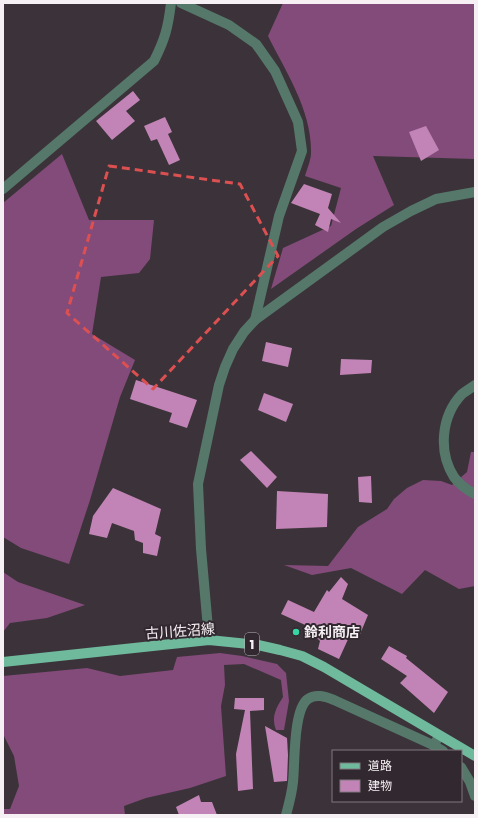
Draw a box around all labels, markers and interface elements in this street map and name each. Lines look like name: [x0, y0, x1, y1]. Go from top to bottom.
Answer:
street label: 古川佐沼線: [144, 619, 216, 643]
place label: 鈴利商店: [304, 622, 360, 642]
marker: 鈴利商店: [291, 627, 301, 637]
road number: 1: [245, 633, 259, 655]
legend: [332, 750, 462, 802]
text: 道路: [368, 757, 392, 774]
text: 建物: [368, 777, 392, 794]

